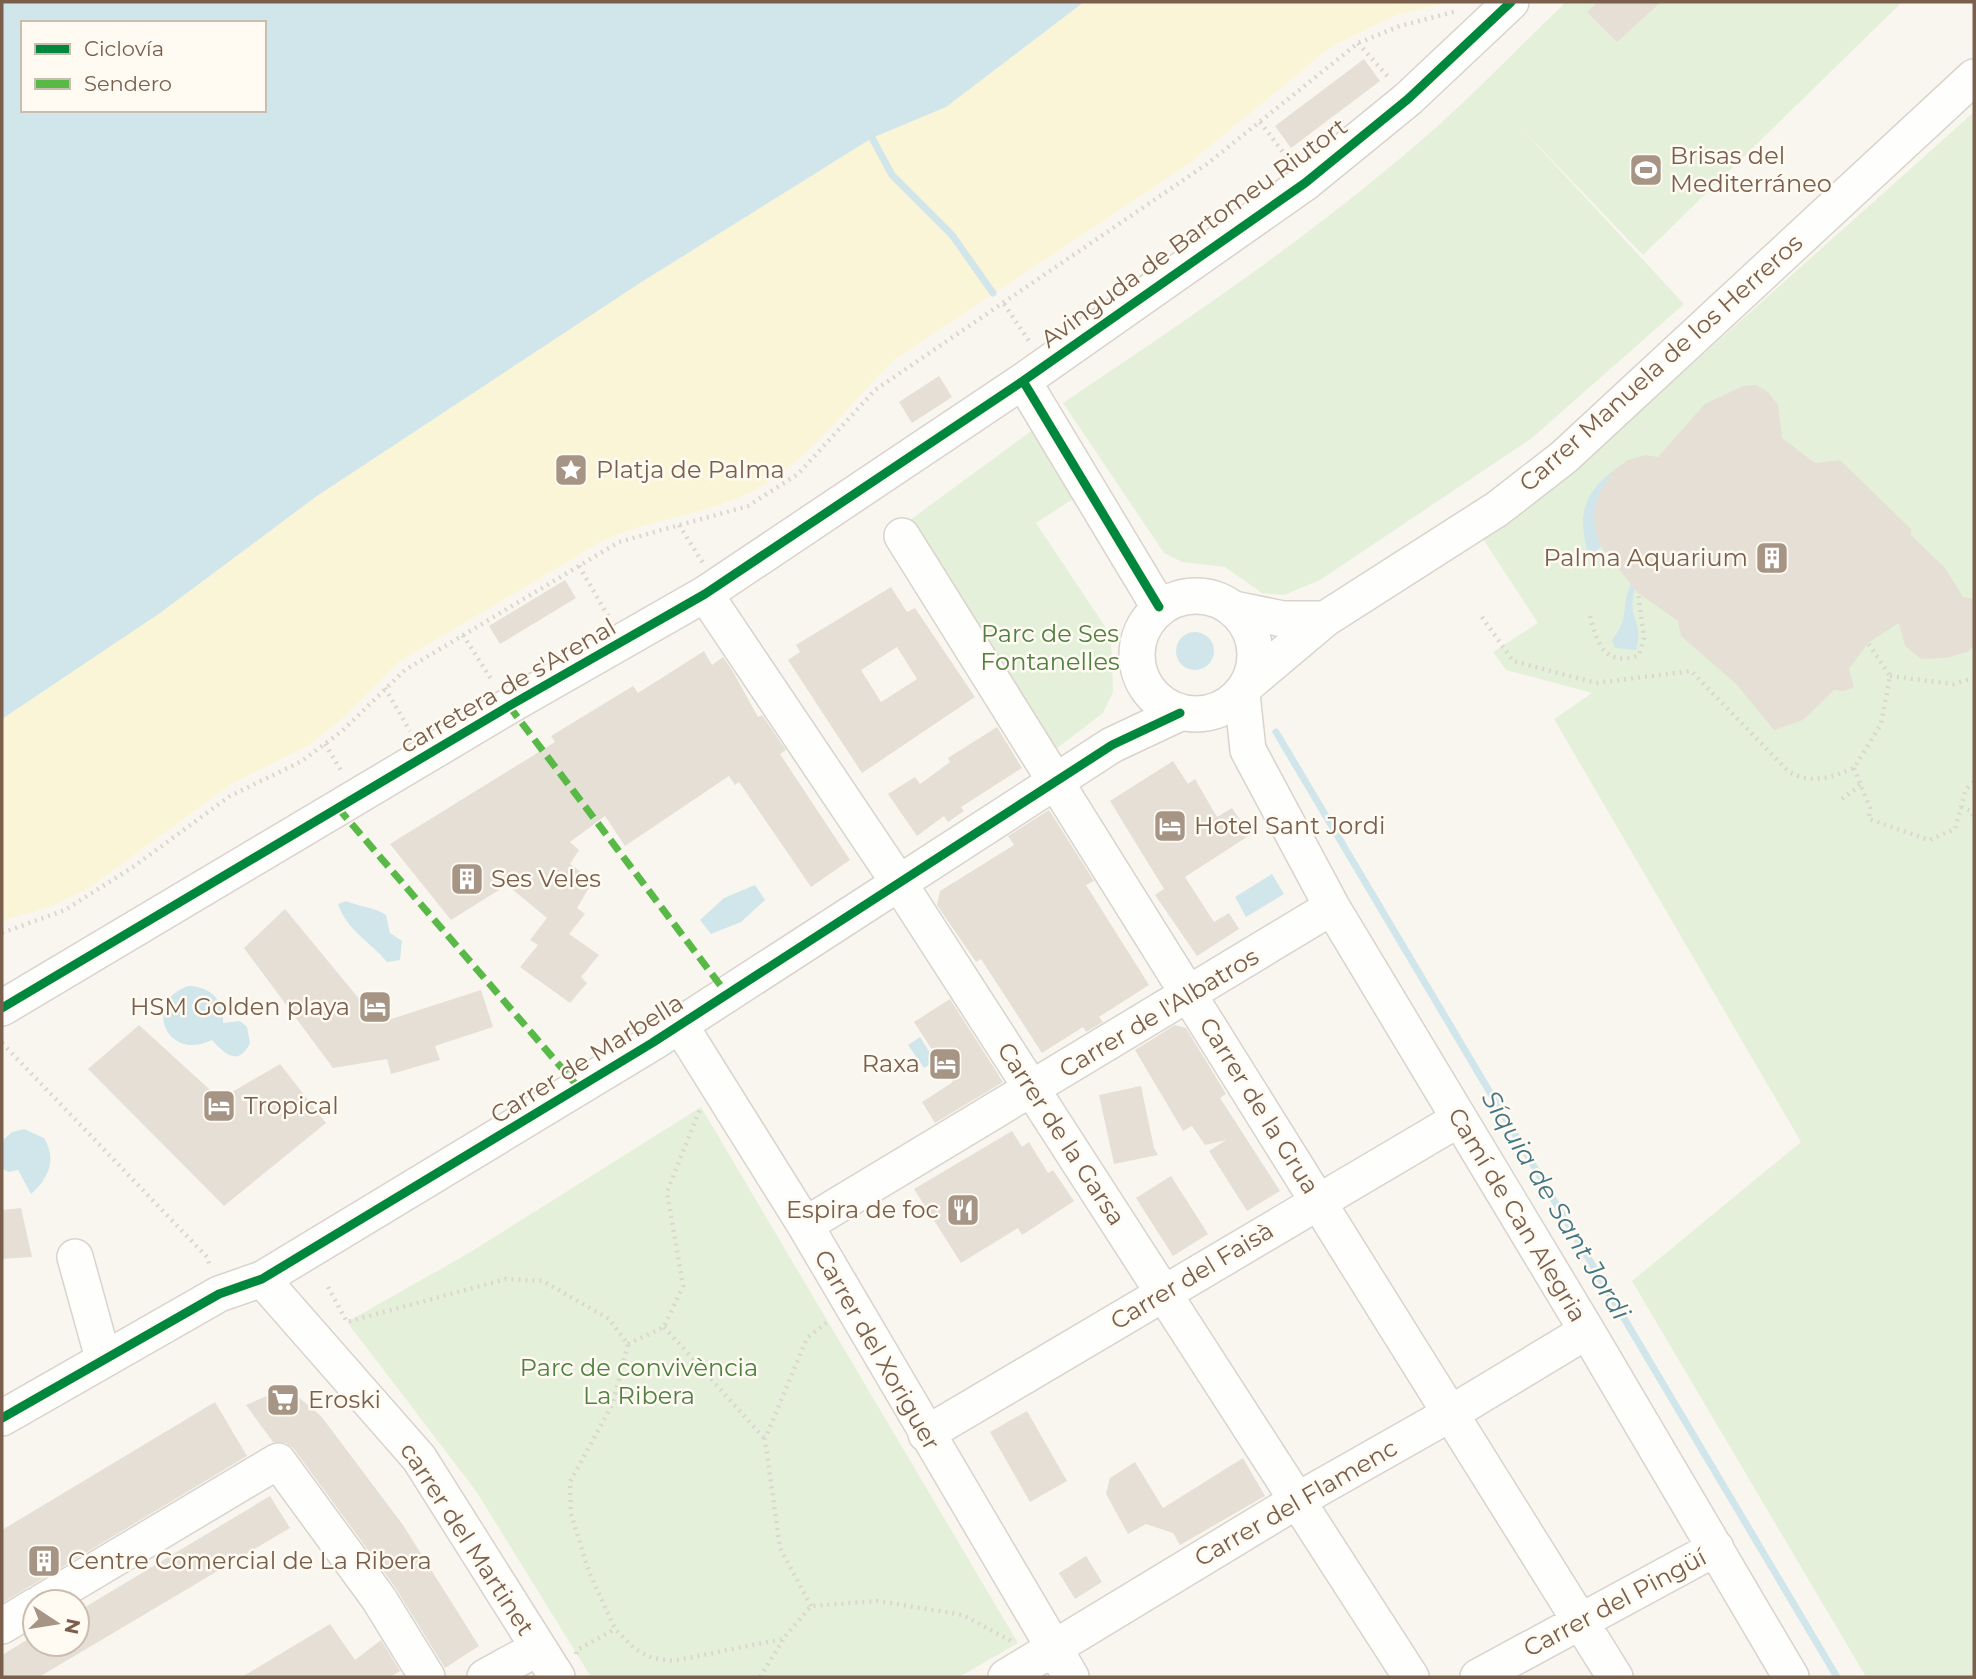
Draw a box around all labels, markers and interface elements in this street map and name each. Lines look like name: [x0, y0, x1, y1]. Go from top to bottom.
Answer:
legend: [21, 21, 266, 112]
text: Ciclovía: [84, 36, 164, 61]
text: Sendero: [84, 71, 172, 96]
street label: Avinguda de Bartomeu Riutort: [1035, 112, 1353, 354]
place label: Brisas del Mediterráneo: [1670, 141, 1832, 198]
sports icon: Brisas del Mediterráneo: [1627, 151, 1665, 189]
street label: Carrer Manuela de los Herreros: [1513, 228, 1808, 497]
place icon: Platja de Palma: [552, 451, 590, 489]
place label: Platja de Palma: [596, 455, 785, 484]
building icon: Palma Aquarium: [1753, 539, 1791, 577]
place label: Palma Aquarium: [1543, 543, 1748, 572]
street label: carretera de s'Arenal: [395, 612, 621, 759]
park label: Parc de Ses Fontanelles: [980, 619, 1120, 676]
hotel icon: Hotel Sant Jordi: [1151, 807, 1189, 845]
place label: Hotel Sant Jordi: [1194, 811, 1385, 840]
building icon: Ses Veles: [448, 860, 486, 898]
place label: Ses Veles: [491, 864, 601, 893]
street label: Carrer de l'Albatros: [1054, 942, 1264, 1084]
hotel icon: HSM Golden playa: [356, 988, 394, 1026]
street label: Carrer de Marbella: [485, 988, 688, 1130]
place label: HSM Golden playa: [130, 992, 350, 1021]
street label: Carrer de la Grua: [1193, 1012, 1325, 1199]
street label: Carrer de la Garsa: [991, 1037, 1131, 1231]
hotel icon: Raxa: [926, 1045, 964, 1083]
place label: Raxa: [862, 1049, 920, 1078]
water label: Síquia de Sant Jordi: [1475, 1084, 1638, 1326]
hotel icon: Tropical: [200, 1087, 238, 1125]
place label: Tropical: [244, 1091, 339, 1120]
street label: Camí de Can Alegria: [1442, 1103, 1593, 1327]
restaurant icon: Espira de foc: [944, 1191, 982, 1229]
place label: Espira de foc: [786, 1195, 939, 1224]
street label: Carrer del Faisà: [1105, 1216, 1278, 1336]
street label: Carrer del Xoriguer: [808, 1244, 947, 1455]
park label: Parc de convivència La Ribera: [520, 1353, 758, 1410]
supermarket icon: Eroski: [264, 1381, 302, 1419]
place label: Eroski: [308, 1385, 381, 1414]
street label: Carrer del Flamenc: [1189, 1433, 1402, 1572]
street label: carrer del Martinet: [394, 1437, 541, 1641]
street label: Carrer del Pingüí: [1519, 1541, 1712, 1663]
building icon: Centre Comercial de La Ribera: [25, 1542, 63, 1580]
place label: Centre Comercial de La Ribera: [68, 1546, 432, 1575]
north arrow: [21, 1588, 91, 1658]
text: N: [59, 1617, 85, 1636]

